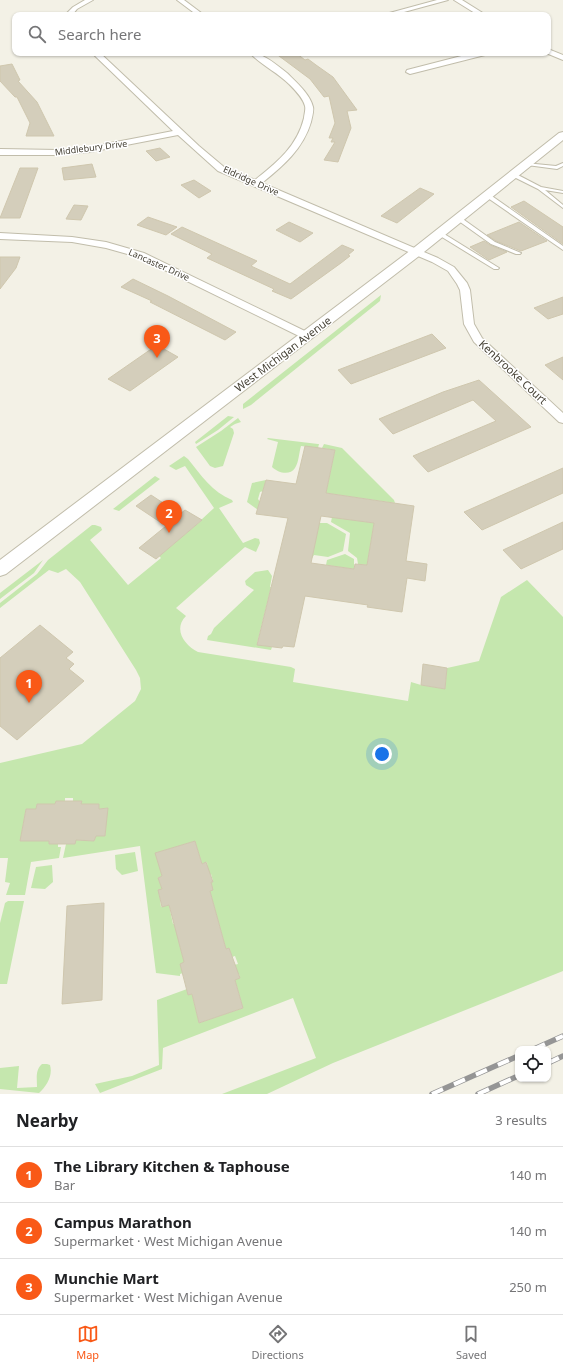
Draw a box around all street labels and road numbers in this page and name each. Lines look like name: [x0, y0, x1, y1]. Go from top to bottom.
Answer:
street label: Middlebury Drive: [54, 137, 128, 158]
street label: Eldridge Drive: [221, 162, 281, 199]
street label: Lancaster Drive: [127, 245, 192, 284]
street label: West Michigan Avenue: [231, 312, 334, 395]
street label: Kenbrooke Court: [476, 336, 551, 407]

